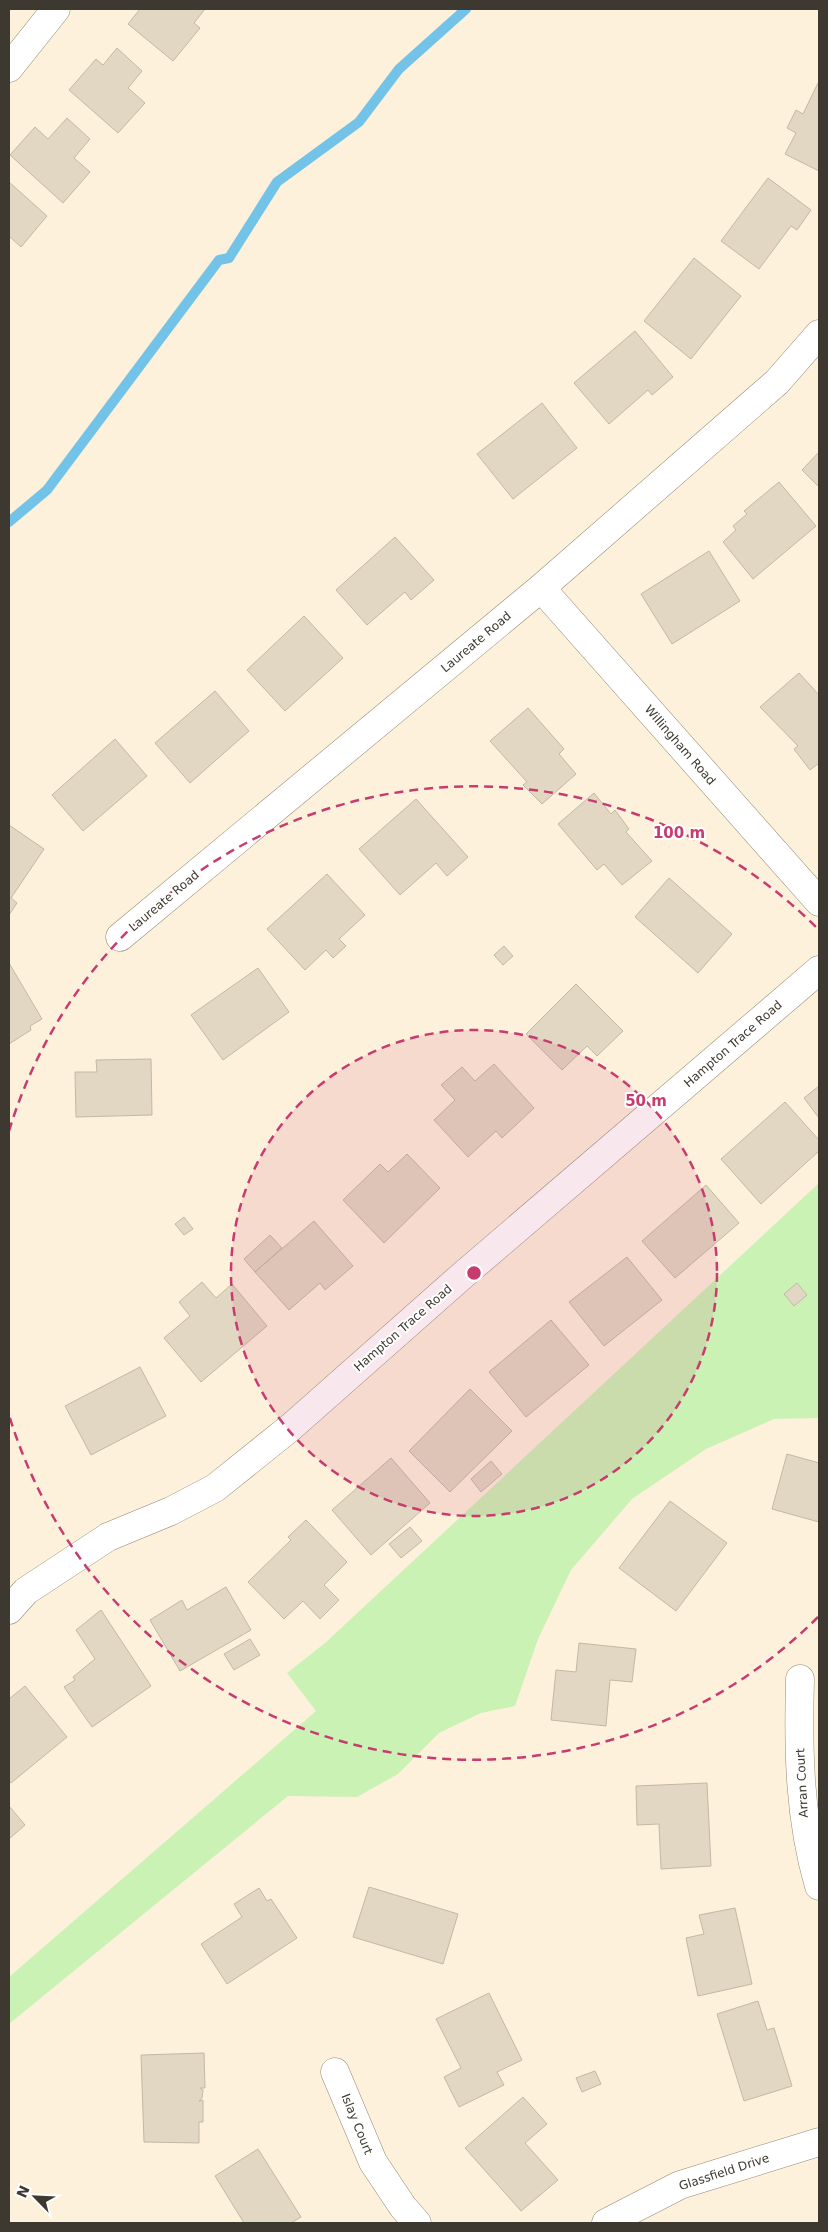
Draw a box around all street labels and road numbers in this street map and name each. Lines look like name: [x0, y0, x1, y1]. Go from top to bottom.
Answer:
street label: Laureate Road: [438, 609, 514, 675]
street label: Willingham Road: [642, 702, 718, 788]
street label: Laureate Road: [126, 868, 202, 934]
street label: Hampton Trace Road: [681, 998, 785, 1090]
street label: Hampton Trace Road: [351, 1282, 455, 1374]
street label: Arran Court: [793, 1748, 811, 1818]
street label: Islay Court: [338, 2092, 376, 2157]
street label: Glassfield Drive: [677, 2151, 771, 2193]

